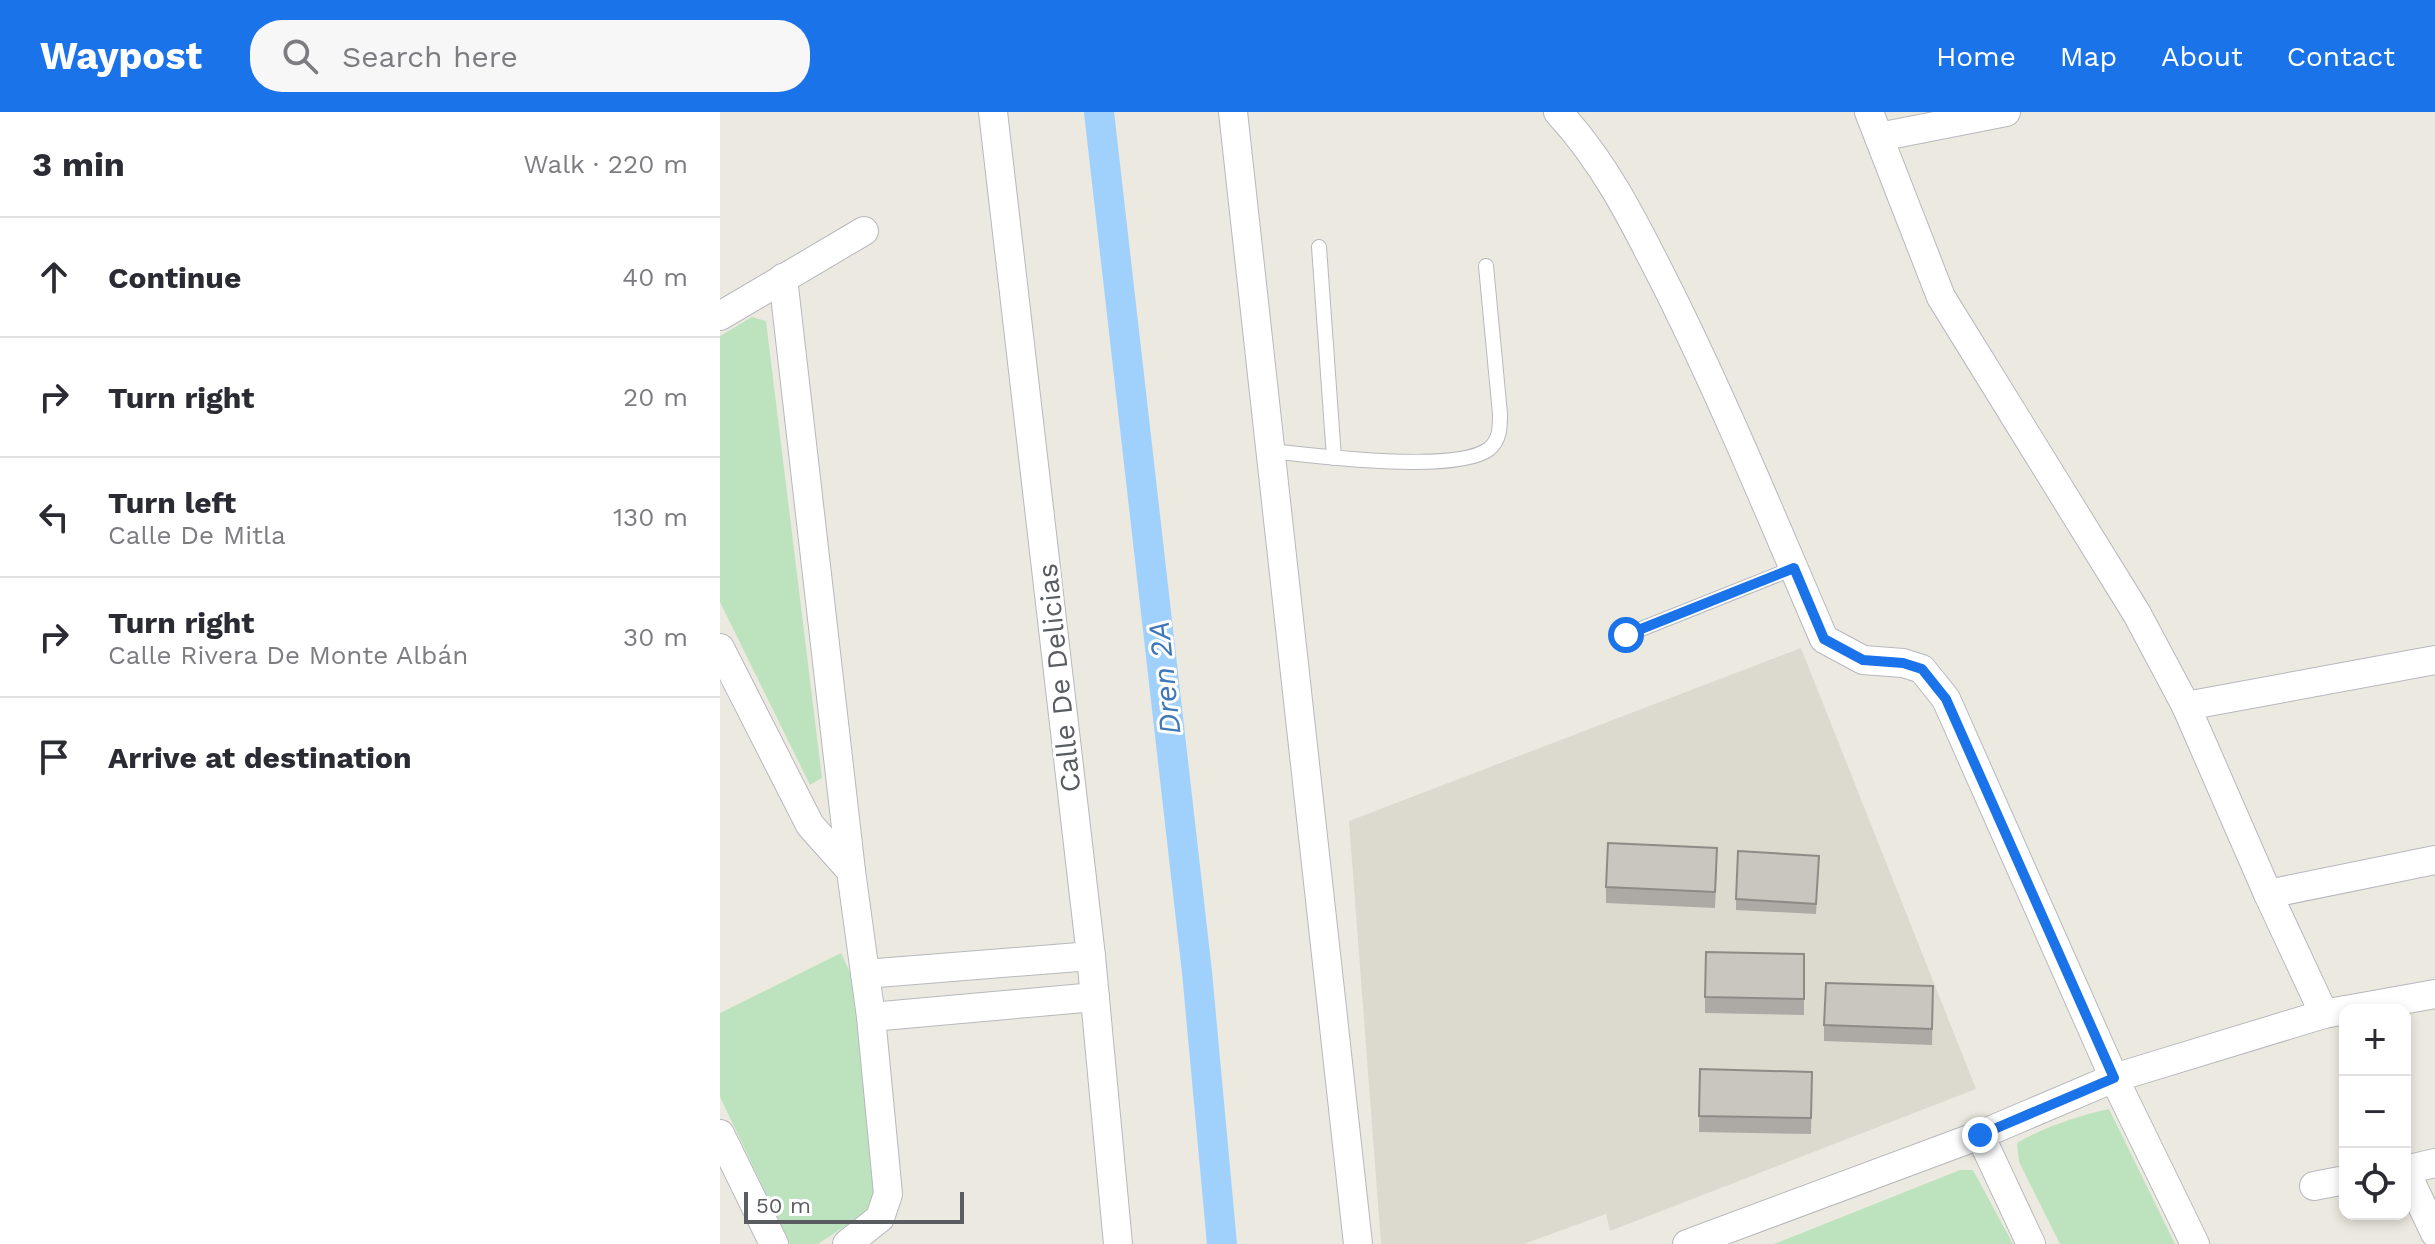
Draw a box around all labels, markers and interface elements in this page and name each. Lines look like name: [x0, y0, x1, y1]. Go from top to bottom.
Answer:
search box: [250, 20, 810, 92]
text: Waypost: [40, 34, 202, 78]
icon: search: [278, 34, 322, 78]
text: Search here: [342, 39, 518, 74]
text: Home: [1936, 40, 2016, 73]
text: Map: [2060, 40, 2117, 73]
text: About: [2161, 40, 2243, 73]
text: Contact: [2287, 40, 2395, 73]
text: 3 min: [32, 144, 125, 184]
text: Walk · 220 m: [523, 149, 688, 179]
icon: ahead: [32, 255, 76, 299]
text: Continue: [108, 260, 241, 295]
text: 40 m: [622, 262, 688, 292]
icon: right: [32, 375, 76, 419]
text: Turn right: [108, 380, 254, 415]
text: 20 m: [623, 382, 688, 412]
text: Turn left: [108, 485, 236, 520]
icon: left: [32, 495, 76, 539]
text: 130 m: [613, 502, 688, 532]
text: Calle De Mitla: [108, 520, 286, 550]
street label: Calle De Delicias: [1031, 562, 1087, 794]
text: Turn right: [108, 605, 254, 640]
icon: right: [32, 615, 76, 659]
route start: [1608, 617, 1644, 653]
water label: Dren 2A: [1141, 620, 1187, 736]
text: 30 m: [623, 622, 688, 652]
text: Calle Rivera De Monte Albán: [108, 640, 468, 670]
icon: arrive: [32, 735, 76, 779]
text: Arrive at destination: [108, 740, 412, 775]
map controls: [2339, 1004, 2411, 1220]
button: +: [2339, 1004, 2411, 1076]
button: −: [2339, 1076, 2411, 1148]
route end: [1962, 1117, 1998, 1153]
button: locate: [2339, 1148, 2411, 1220]
scale bar: [744, 1188, 964, 1224]
text: 50 m: [756, 1193, 811, 1218]

